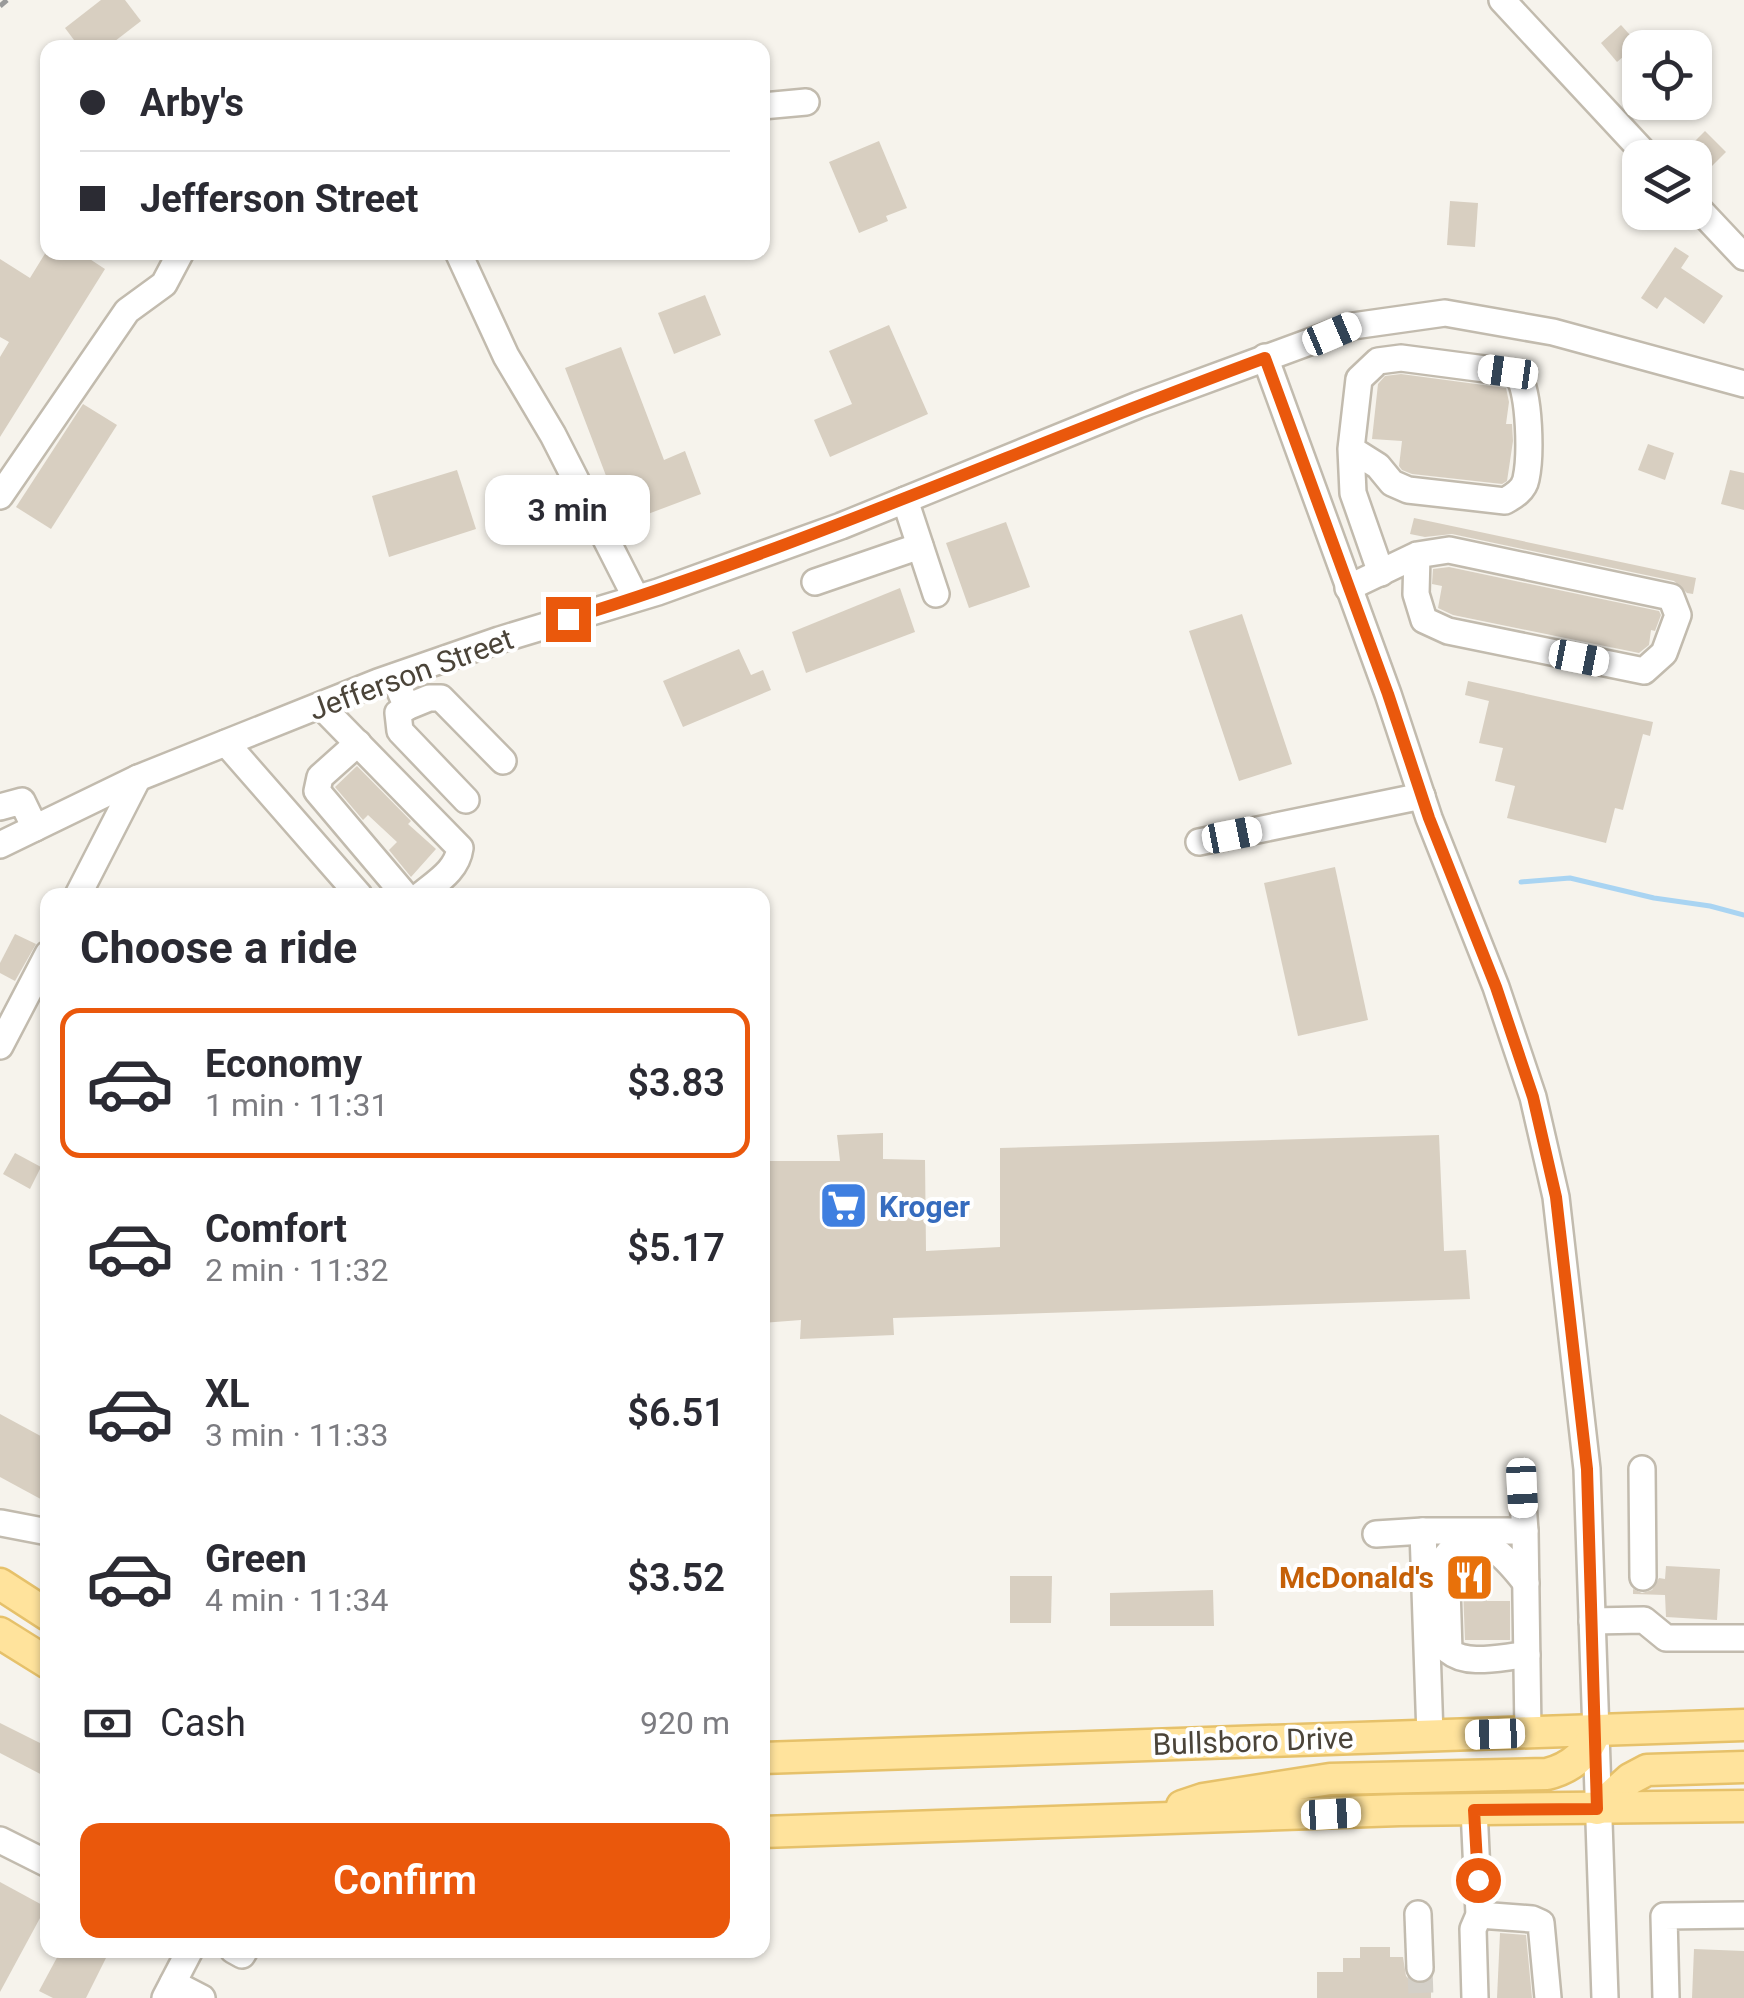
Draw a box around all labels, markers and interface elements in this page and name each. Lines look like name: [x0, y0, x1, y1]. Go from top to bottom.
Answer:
map controls: [1622, 30, 1712, 230]
button: locate: [1622, 30, 1712, 120]
text: Arby's: [140, 81, 244, 125]
button: layers: [1622, 140, 1712, 230]
text: Jefferson Street: [140, 177, 418, 221]
car: [1299, 308, 1365, 360]
car: [1476, 353, 1540, 391]
callout: 3 min: [486, 474, 650, 544]
text: 3 min: [527, 491, 608, 529]
route end: [546, 597, 591, 642]
street label: Jefferson Street: [304, 621, 518, 727]
car: [1547, 638, 1611, 678]
car: [1200, 815, 1264, 855]
text: Choose a ride: [80, 921, 357, 974]
icon: car: [85, 1038, 175, 1128]
text: Economy: [205, 1042, 362, 1086]
text: $3.83: [627, 1061, 725, 1105]
text: 1 min · 11:31: [205, 1086, 388, 1124]
supermarket icon: Kroger: [818, 1180, 870, 1232]
place label: Kroger: [879, 1189, 970, 1224]
icon: car: [85, 1203, 175, 1293]
text: Comfort: [205, 1207, 347, 1251]
text: $5.17: [627, 1226, 725, 1270]
text: 2 min · 11:32: [205, 1251, 388, 1289]
icon: car: [85, 1368, 175, 1458]
text: XL: [205, 1372, 250, 1416]
text: $6.51: [627, 1391, 725, 1435]
text: 3 min · 11:33: [205, 1416, 388, 1454]
car: [1505, 1457, 1539, 1519]
icon: car: [85, 1533, 175, 1623]
text: Green: [205, 1537, 307, 1581]
restaurant icon: McDonald's: [1443, 1551, 1495, 1603]
text: $3.52: [627, 1556, 725, 1600]
place label: McDonald's: [1279, 1560, 1434, 1595]
text: 4 min · 11:34: [205, 1581, 388, 1619]
icon: cash: [80, 1696, 135, 1751]
text: Cash: [160, 1701, 246, 1745]
text: 920 m: [640, 1704, 730, 1742]
car: [1464, 1718, 1526, 1750]
street label: Bullsboro Drive: [1152, 1720, 1354, 1762]
car: [1300, 1797, 1362, 1831]
button: Confirm: [80, 1823, 730, 1938]
route start: [1456, 1858, 1501, 1903]

